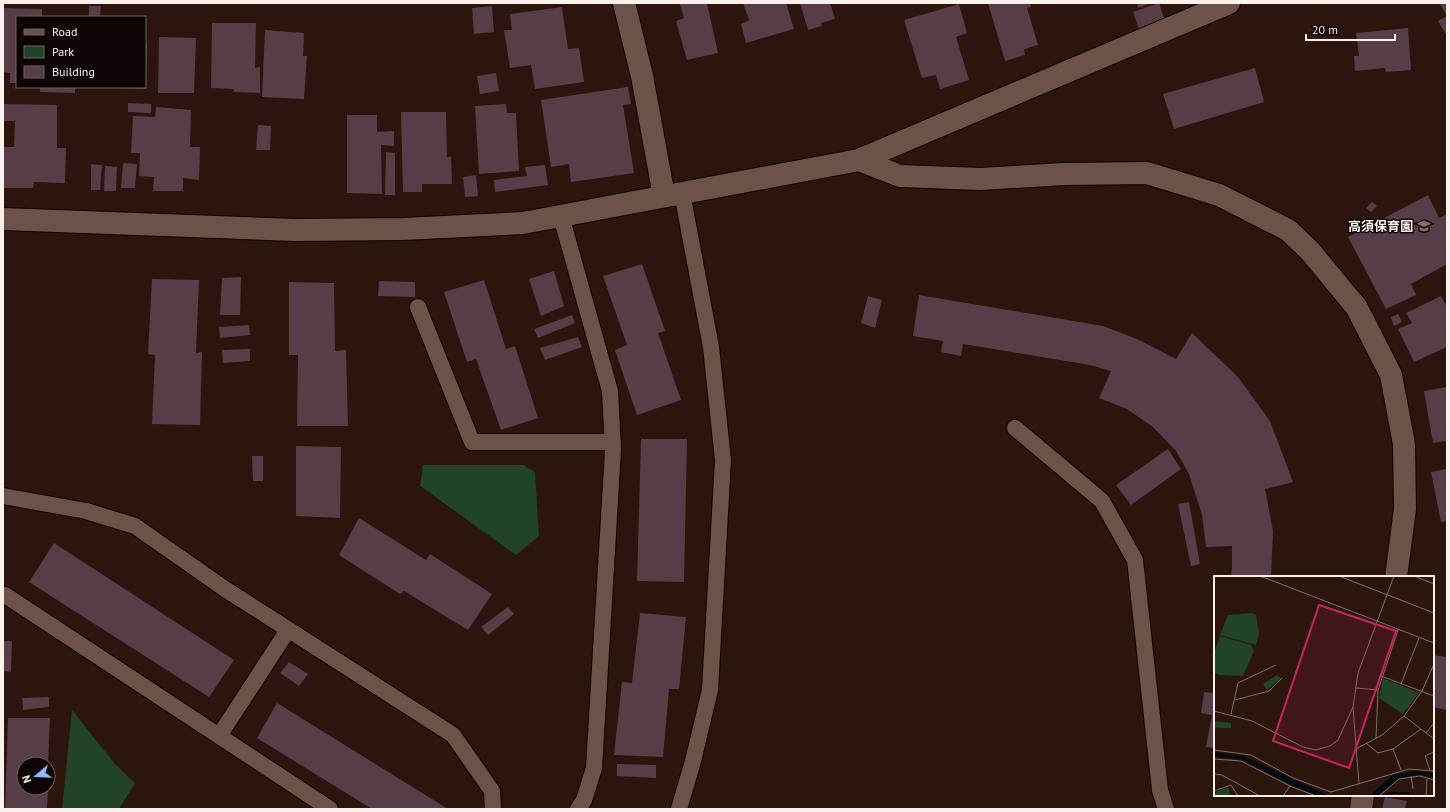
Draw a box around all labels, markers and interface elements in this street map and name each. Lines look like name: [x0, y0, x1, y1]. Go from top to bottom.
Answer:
legend: [16, 16, 146, 88]
scale bar: [1306, 16, 1395, 42]
text: 20 m: [1312, 22, 1338, 37]
text: Road: [52, 24, 77, 39]
text: Park: [52, 44, 74, 59]
text: Building: [52, 64, 95, 79]
place label: 高須保育園: [1348, 218, 1413, 235]
school or university icon: 高須保育園: [1416, 218, 1432, 234]
inset map: [1214, 576, 1434, 796]
north arrow: [16, 756, 56, 796]
text: N: [19, 774, 34, 785]

